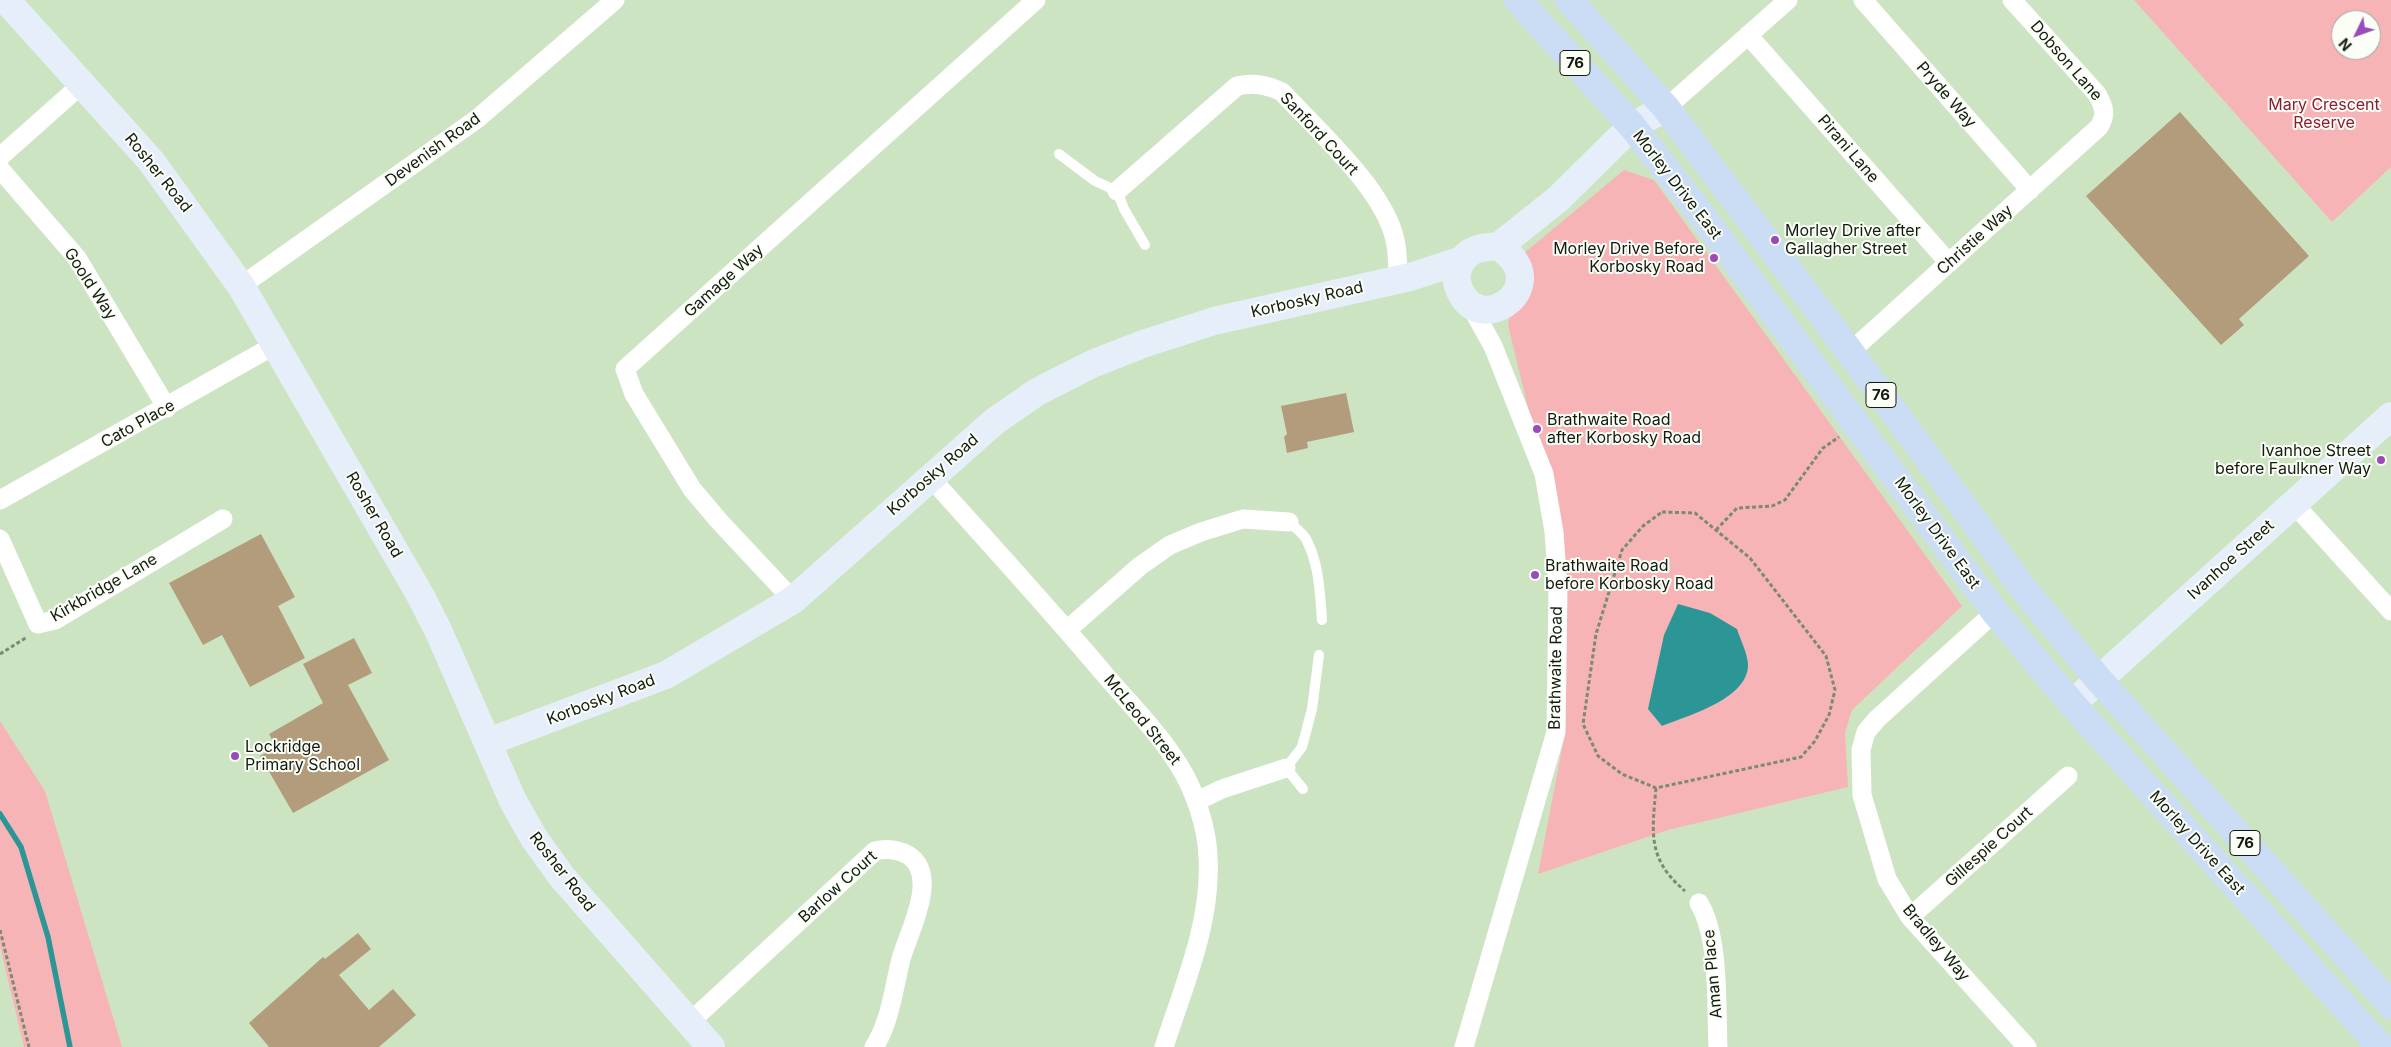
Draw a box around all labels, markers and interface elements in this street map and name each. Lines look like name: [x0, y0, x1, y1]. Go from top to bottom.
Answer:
north arrow: [2331, 10, 2381, 60]
street label: Dobson Lane: [2026, 17, 2106, 105]
text: N: [2335, 35, 2355, 54]
road number: 76: [1560, 50, 1590, 76]
street label: Pryde Way: [1912, 58, 1980, 132]
street label: Sanford Court: [1276, 89, 1362, 179]
park label: Mary Crescent Reserve: [2268, 95, 2380, 133]
street label: Devenish Road: [382, 109, 484, 191]
street label: Pirani Lane: [1813, 111, 1883, 187]
street label: Morley Drive East: [1628, 127, 1726, 243]
street label: Rosher Road: [120, 130, 196, 216]
street label: Christie Way: [1933, 201, 2017, 279]
place label: Morley Drive after Gallagher Street: [1785, 221, 1921, 259]
marker: Morley Drive after Gallagher Street: [1769, 234, 1781, 246]
place label: Morley Drive Before Korbosky Road: [1553, 239, 1704, 277]
street label: Gamage Way: [680, 240, 768, 322]
street label: Goold Way: [60, 244, 120, 324]
marker: Morley Drive Before Korbosky Road: [1708, 252, 1720, 264]
street label: Korbosky Road: [1249, 278, 1365, 322]
road number: 76: [1866, 382, 1896, 408]
street label: Cato Place: [98, 396, 178, 452]
place label: Brathwaite Road after Korbosky Road: [1547, 410, 1701, 448]
marker: Brathwaite Road after Korbosky Road: [1531, 423, 1543, 435]
street label: Korbosky Road: [883, 430, 983, 520]
place label: Ivanhoe Street before Faulkner Way: [2215, 441, 2371, 479]
marker: Ivanhoe Street before Faulkner Way: [2375, 454, 2387, 466]
street label: Rosher Road: [342, 469, 406, 561]
street label: Morley Drive East: [1890, 473, 1984, 593]
street label: Ivanhoe Street: [2184, 516, 2278, 604]
street label: Kirkbridge Lane: [47, 550, 161, 626]
place label: Brathwaite Road before Korbosky Road: [1545, 556, 1713, 594]
marker: Brathwaite Road before Korbosky Road: [1529, 569, 1541, 581]
street label: Brathwaite Road: [1545, 606, 1567, 730]
street label: Korbosky Road: [544, 670, 658, 730]
street label: McLeod Street: [1100, 671, 1184, 769]
place label: Lockridge Primary School: [245, 737, 360, 775]
marker: Lockridge Primary School: [229, 750, 241, 762]
street label: Morley Drive East: [2145, 787, 2249, 899]
street label: Gillespie Court: [1941, 803, 2037, 891]
street label: Rosher Road: [525, 828, 599, 916]
road number: 76: [2230, 830, 2260, 856]
street label: Barlow Court: [795, 847, 881, 927]
street label: Bradley Way: [1898, 901, 1974, 985]
street label: Aman Place: [1700, 929, 1726, 1019]

